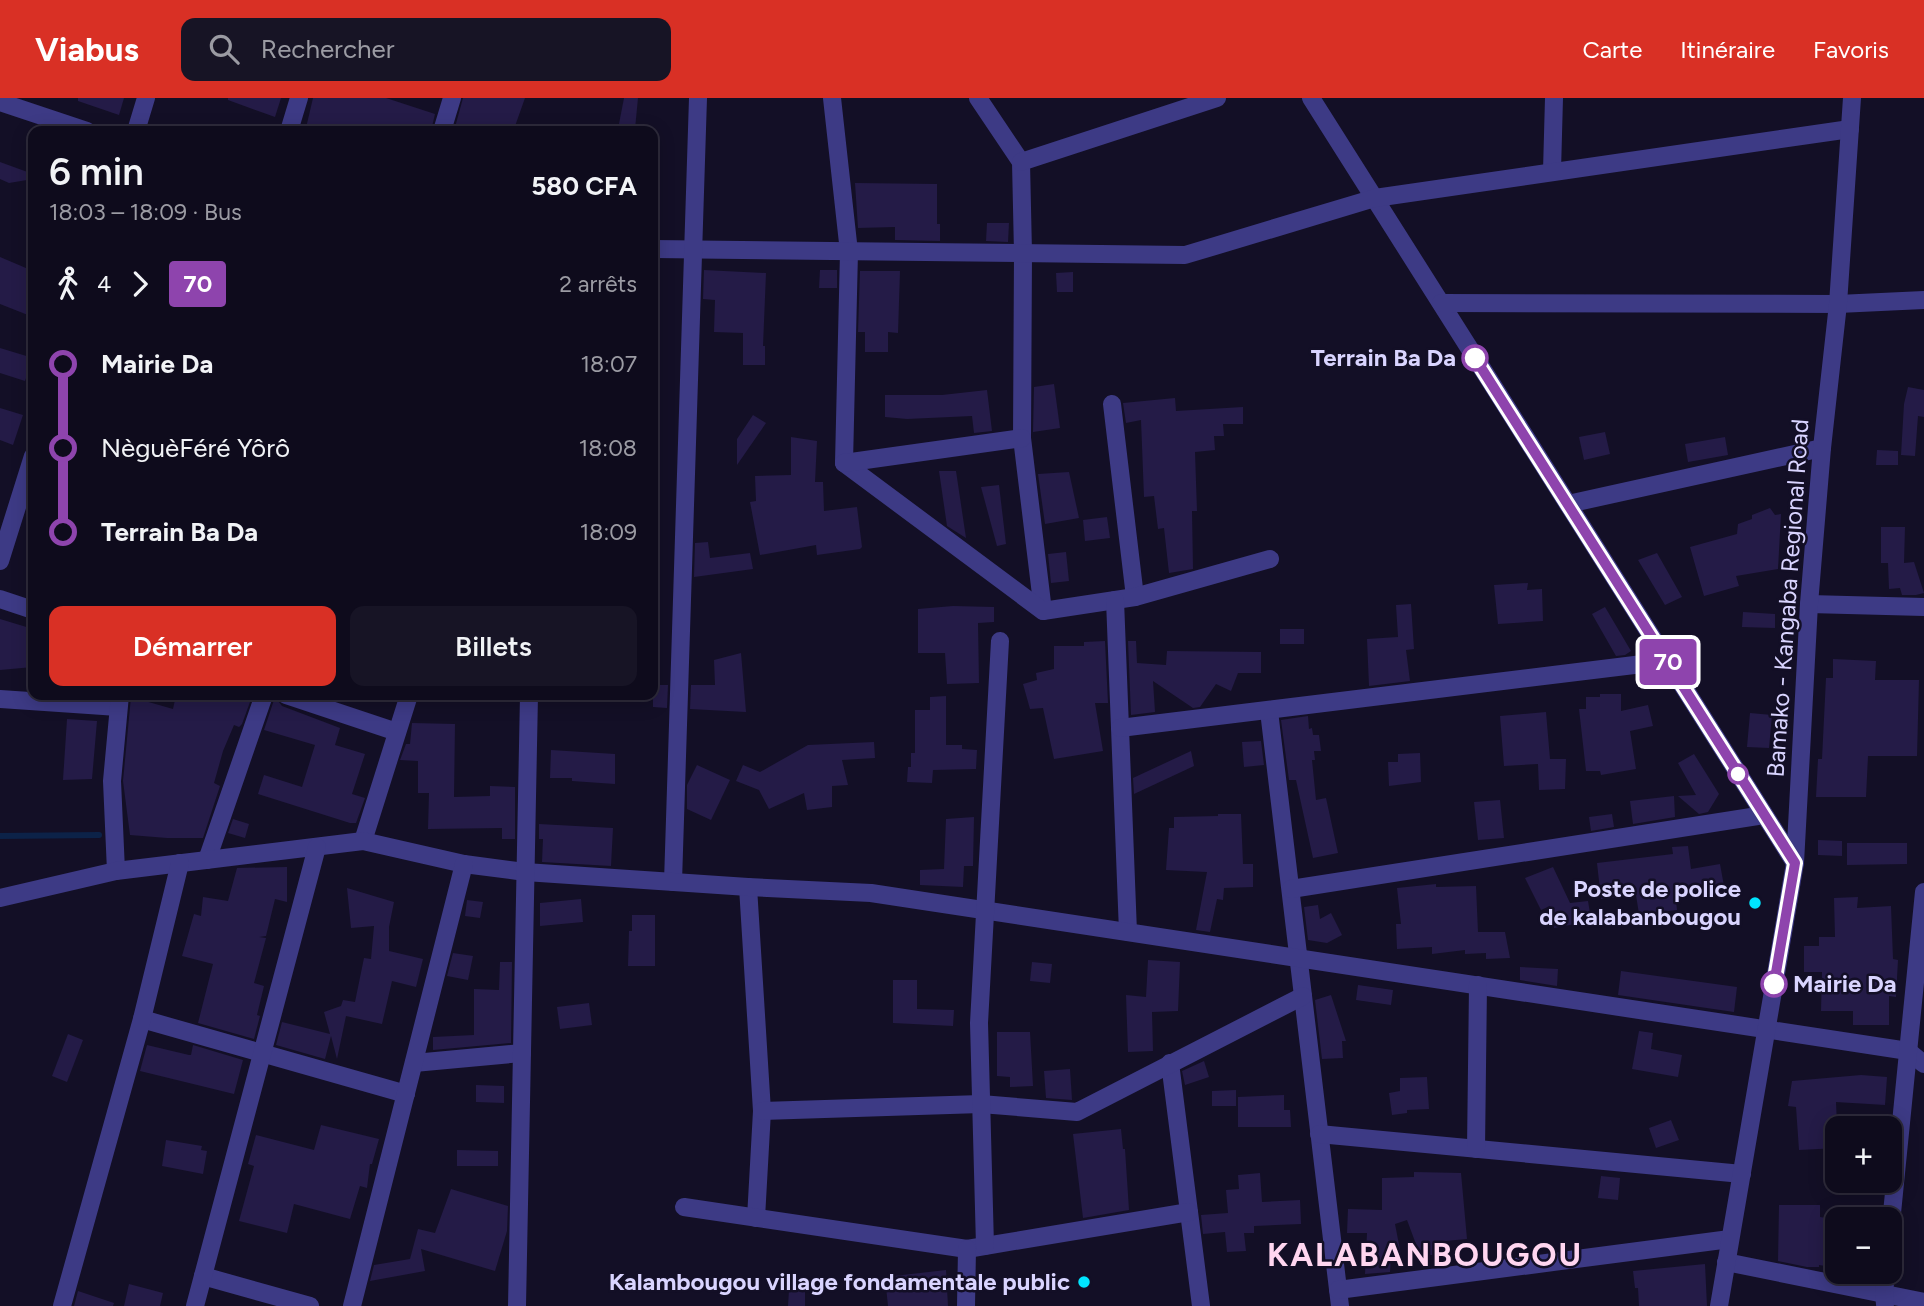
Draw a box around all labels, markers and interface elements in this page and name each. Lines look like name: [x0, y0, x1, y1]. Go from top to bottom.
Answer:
search box: [181, 18, 671, 81]
text: Viabus: [35, 30, 139, 69]
icon: search: [205, 30, 243, 68]
text: Rechercher: [261, 33, 394, 65]
text: Carte: [1582, 35, 1642, 64]
text: Itinéraire: [1680, 35, 1775, 64]
text: Favoris: [1813, 35, 1889, 64]
text: 6 min: [49, 149, 144, 195]
text: 580 CFA: [531, 170, 637, 202]
text: 18:03 – 18:09 · Bus: [49, 198, 242, 226]
icon: walk: [49, 265, 87, 303]
icon: forward: [121, 265, 159, 303]
text: 70: [183, 269, 212, 298]
text: 4: [97, 270, 111, 298]
text: 2 arrêts: [559, 270, 637, 298]
place label: Terrain Ba Da: [1311, 343, 1456, 372]
marker: Terrain Ba Da: [1462, 345, 1488, 371]
text: Mairie Da: [101, 348, 213, 380]
text: 18:07: [580, 350, 637, 378]
street label: Bamako - Kangaba Regional Road: [1761, 418, 1814, 778]
text: NèguèFéré Yôrô: [101, 432, 290, 464]
text: 18:08: [579, 434, 637, 462]
text: Terrain Ba Da: [101, 516, 258, 548]
text: 18:09: [580, 518, 637, 546]
button: Démarrer: [49, 606, 336, 686]
button: Billets: [350, 606, 637, 686]
line badge: 70: [1636, 639, 1700, 685]
text: 70: [1654, 647, 1682, 676]
unlabelled marker: [1728, 764, 1748, 784]
place label: Poste de police de kalabanbougou: [1539, 874, 1741, 931]
marker: Poste de police de kalabanbougou: [1747, 895, 1763, 911]
place label: Mairie Da: [1793, 969, 1897, 998]
marker: Mairie Da: [1761, 971, 1787, 997]
map controls: [1825, 1116, 1902, 1284]
button: +: [1825, 1116, 1902, 1193]
button: −: [1825, 1207, 1902, 1284]
district label: KALABANBOUGOU: [1267, 1236, 1583, 1274]
place label: Kalambougou village fondamentale public: [609, 1267, 1070, 1296]
marker: Kalambougou village fondamentale public: [1076, 1274, 1092, 1290]

